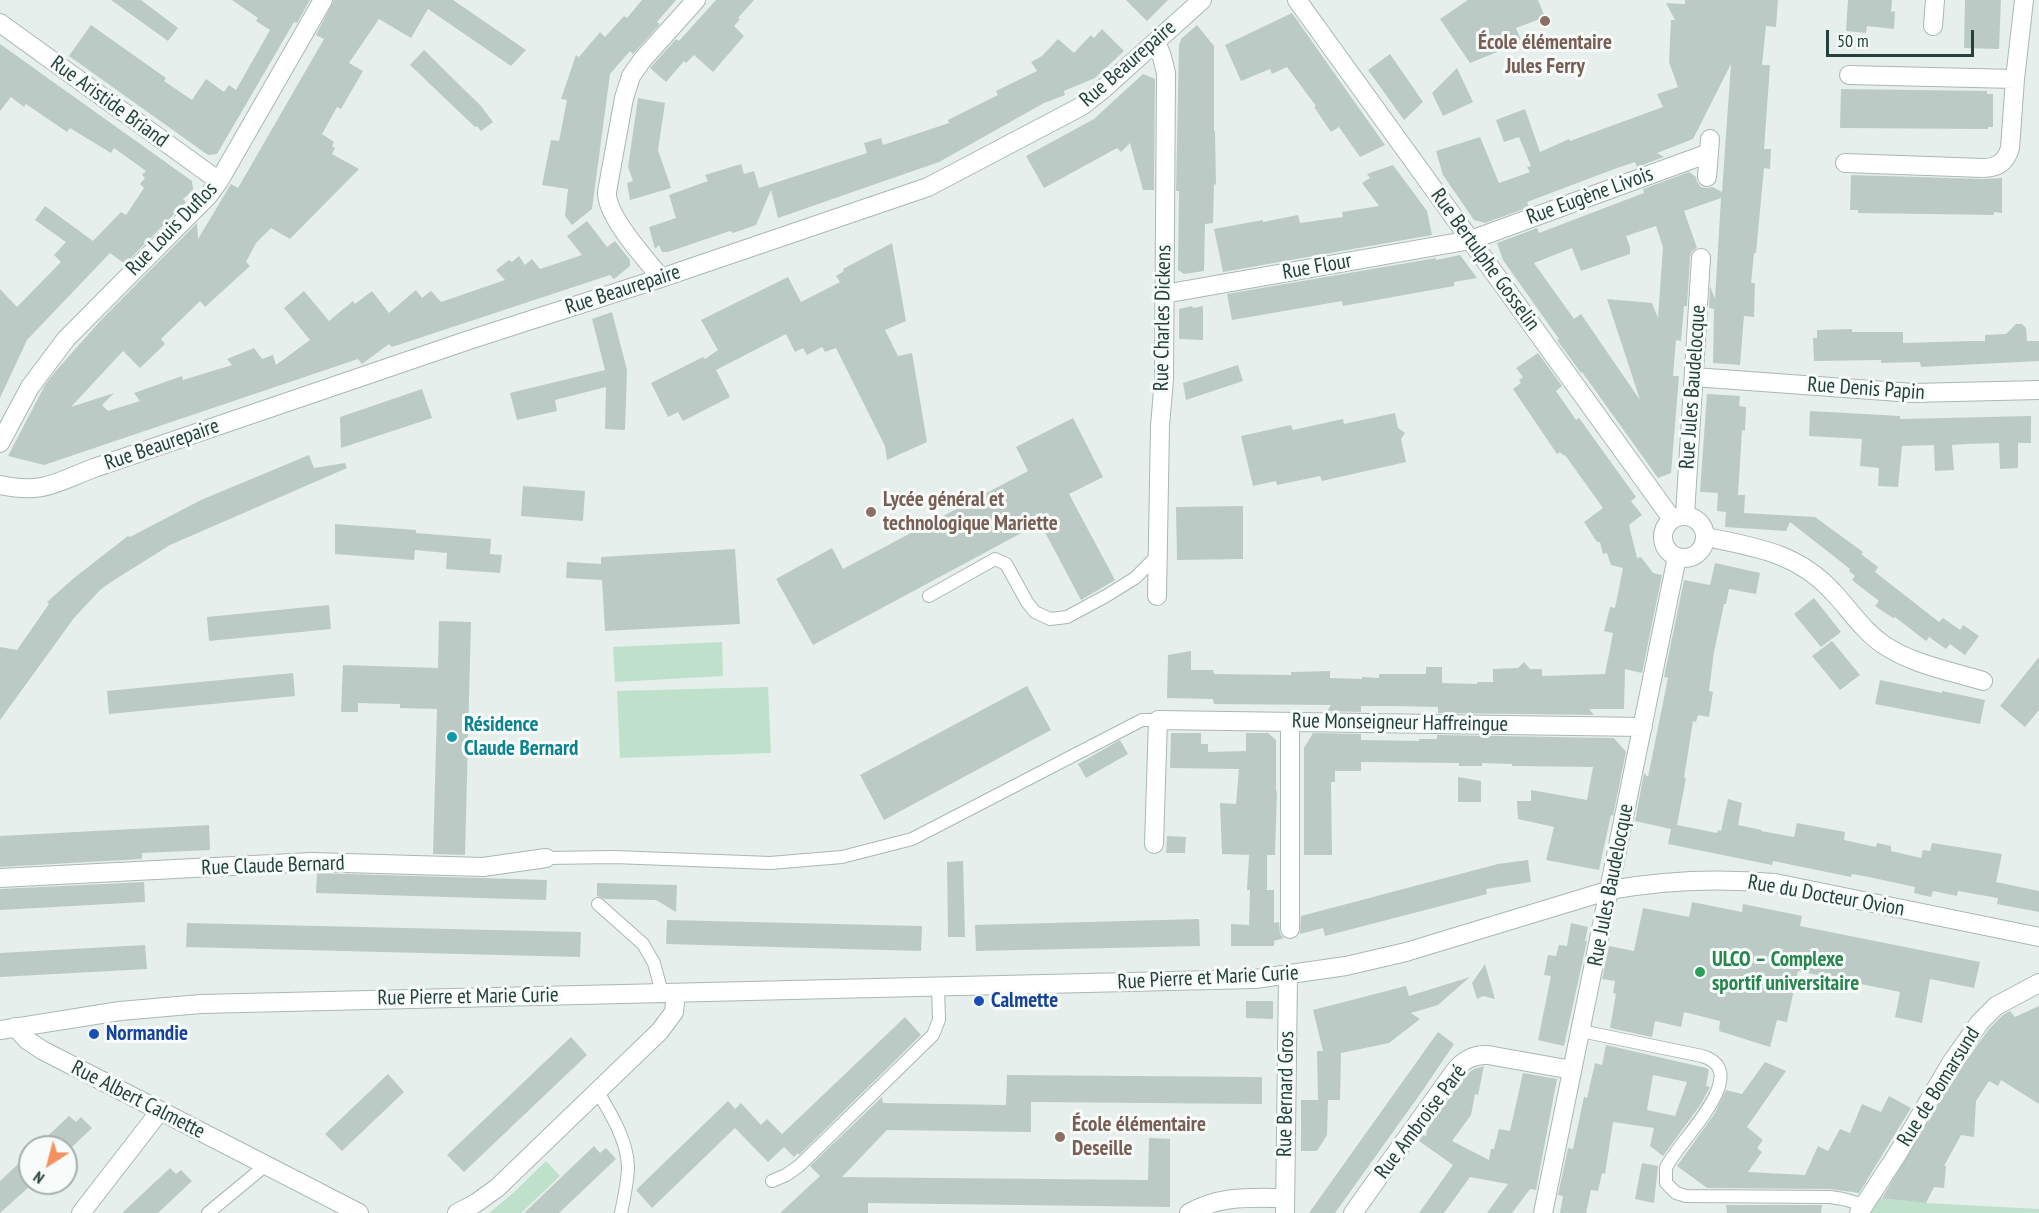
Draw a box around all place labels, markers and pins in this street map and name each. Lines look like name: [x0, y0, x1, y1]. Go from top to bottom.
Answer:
marker: École élémentaire Jules Ferry: [1538, 14, 1552, 28]
place label: École élémentaire Jules Ferry: [1478, 30, 1612, 80]
place label: Lycée général et technologique Mariette: [883, 487, 1058, 537]
marker: Lycée général et technologique Mariette: [864, 505, 878, 519]
place label: Résidence Claude Bernard: [464, 712, 578, 762]
marker: Résidence Claude Bernard: [445, 730, 459, 744]
place label: ULCO – Complexe sportif universitaire: [1712, 947, 1859, 997]
marker: ULCO – Complexe sportif universitaire: [1693, 965, 1707, 979]
place label: Calmette: [991, 988, 1058, 1014]
marker: Calmette: [972, 994, 986, 1008]
place label: Normandie: [106, 1021, 188, 1047]
marker: Normandie: [87, 1027, 101, 1041]
place label: École élémentaire Deseille: [1072, 1112, 1206, 1162]
marker: École élémentaire Deseille: [1053, 1130, 1067, 1144]

